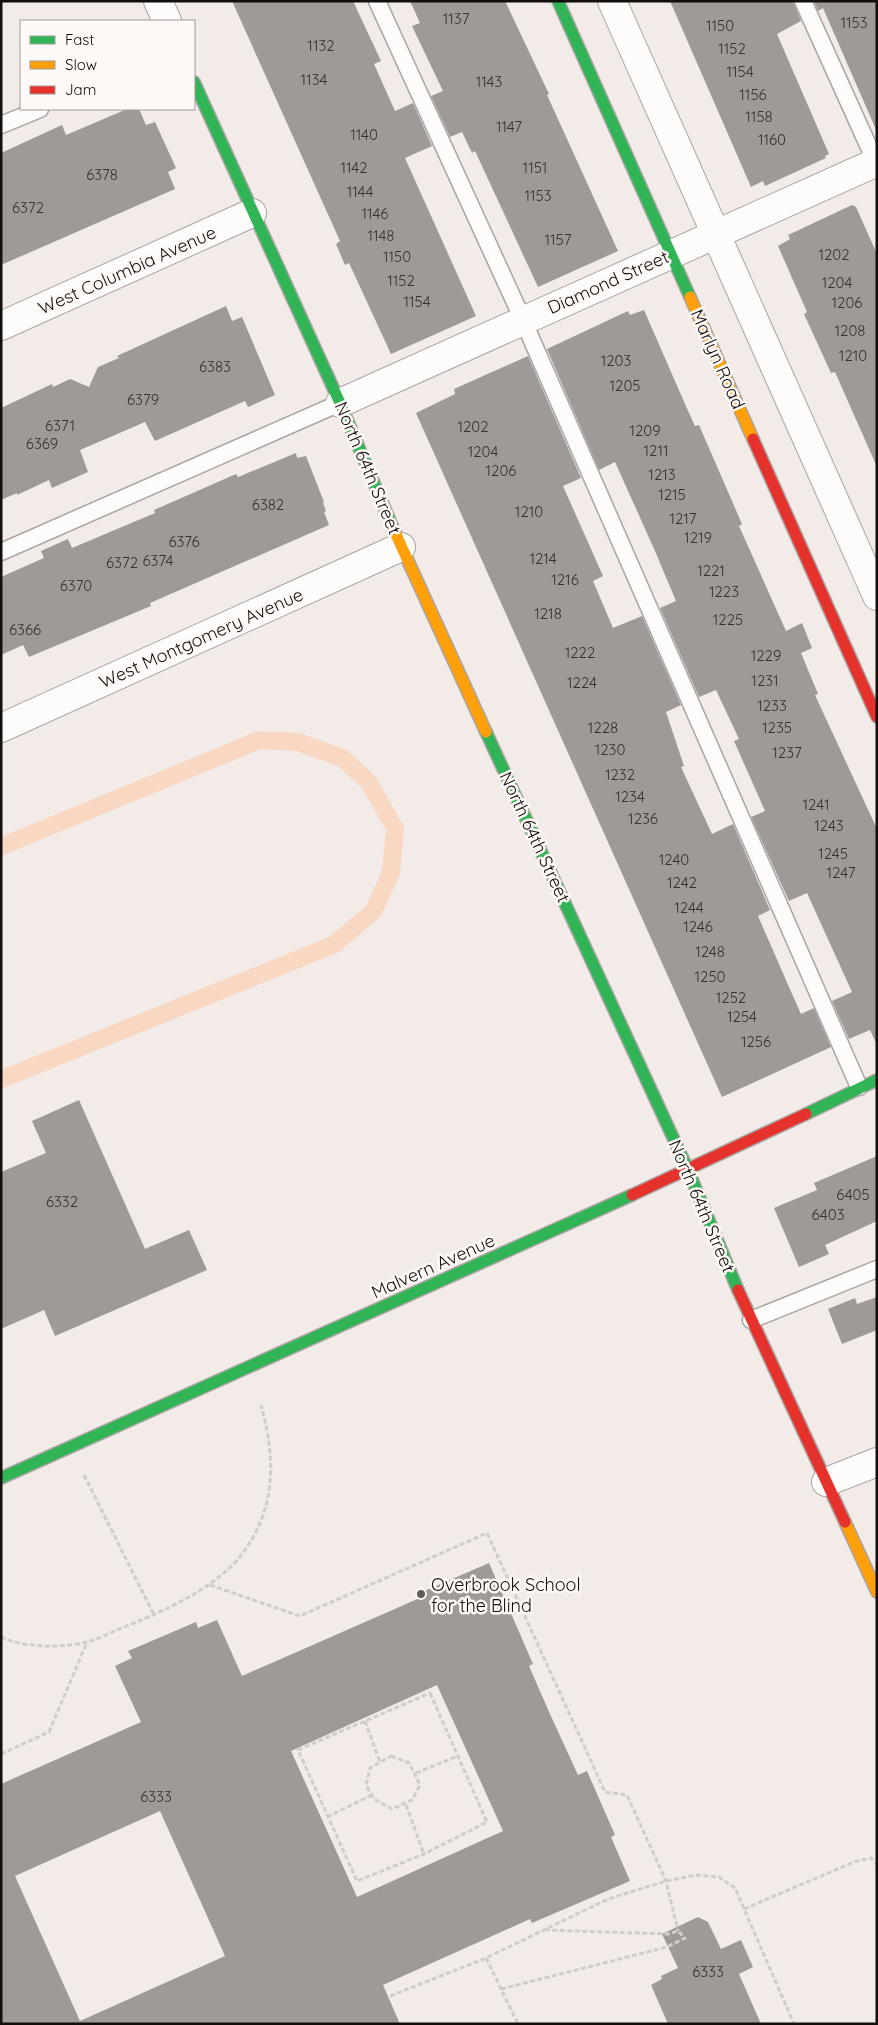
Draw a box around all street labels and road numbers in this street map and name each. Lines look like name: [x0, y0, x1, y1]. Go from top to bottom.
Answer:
street label: West Columbia Avenue: [35, 220, 219, 320]
street label: Diamond Street: [544, 245, 672, 319]
street label: Marlyn Road: [686, 306, 750, 412]
street label: North 64th Street: [330, 398, 406, 538]
street label: West Montgomery Avenue: [95, 583, 307, 693]
street label: North 64th Street: [495, 768, 575, 906]
street label: North 64th Street: [664, 1136, 740, 1276]
street label: Malvern Avenue: [368, 1228, 498, 1304]

